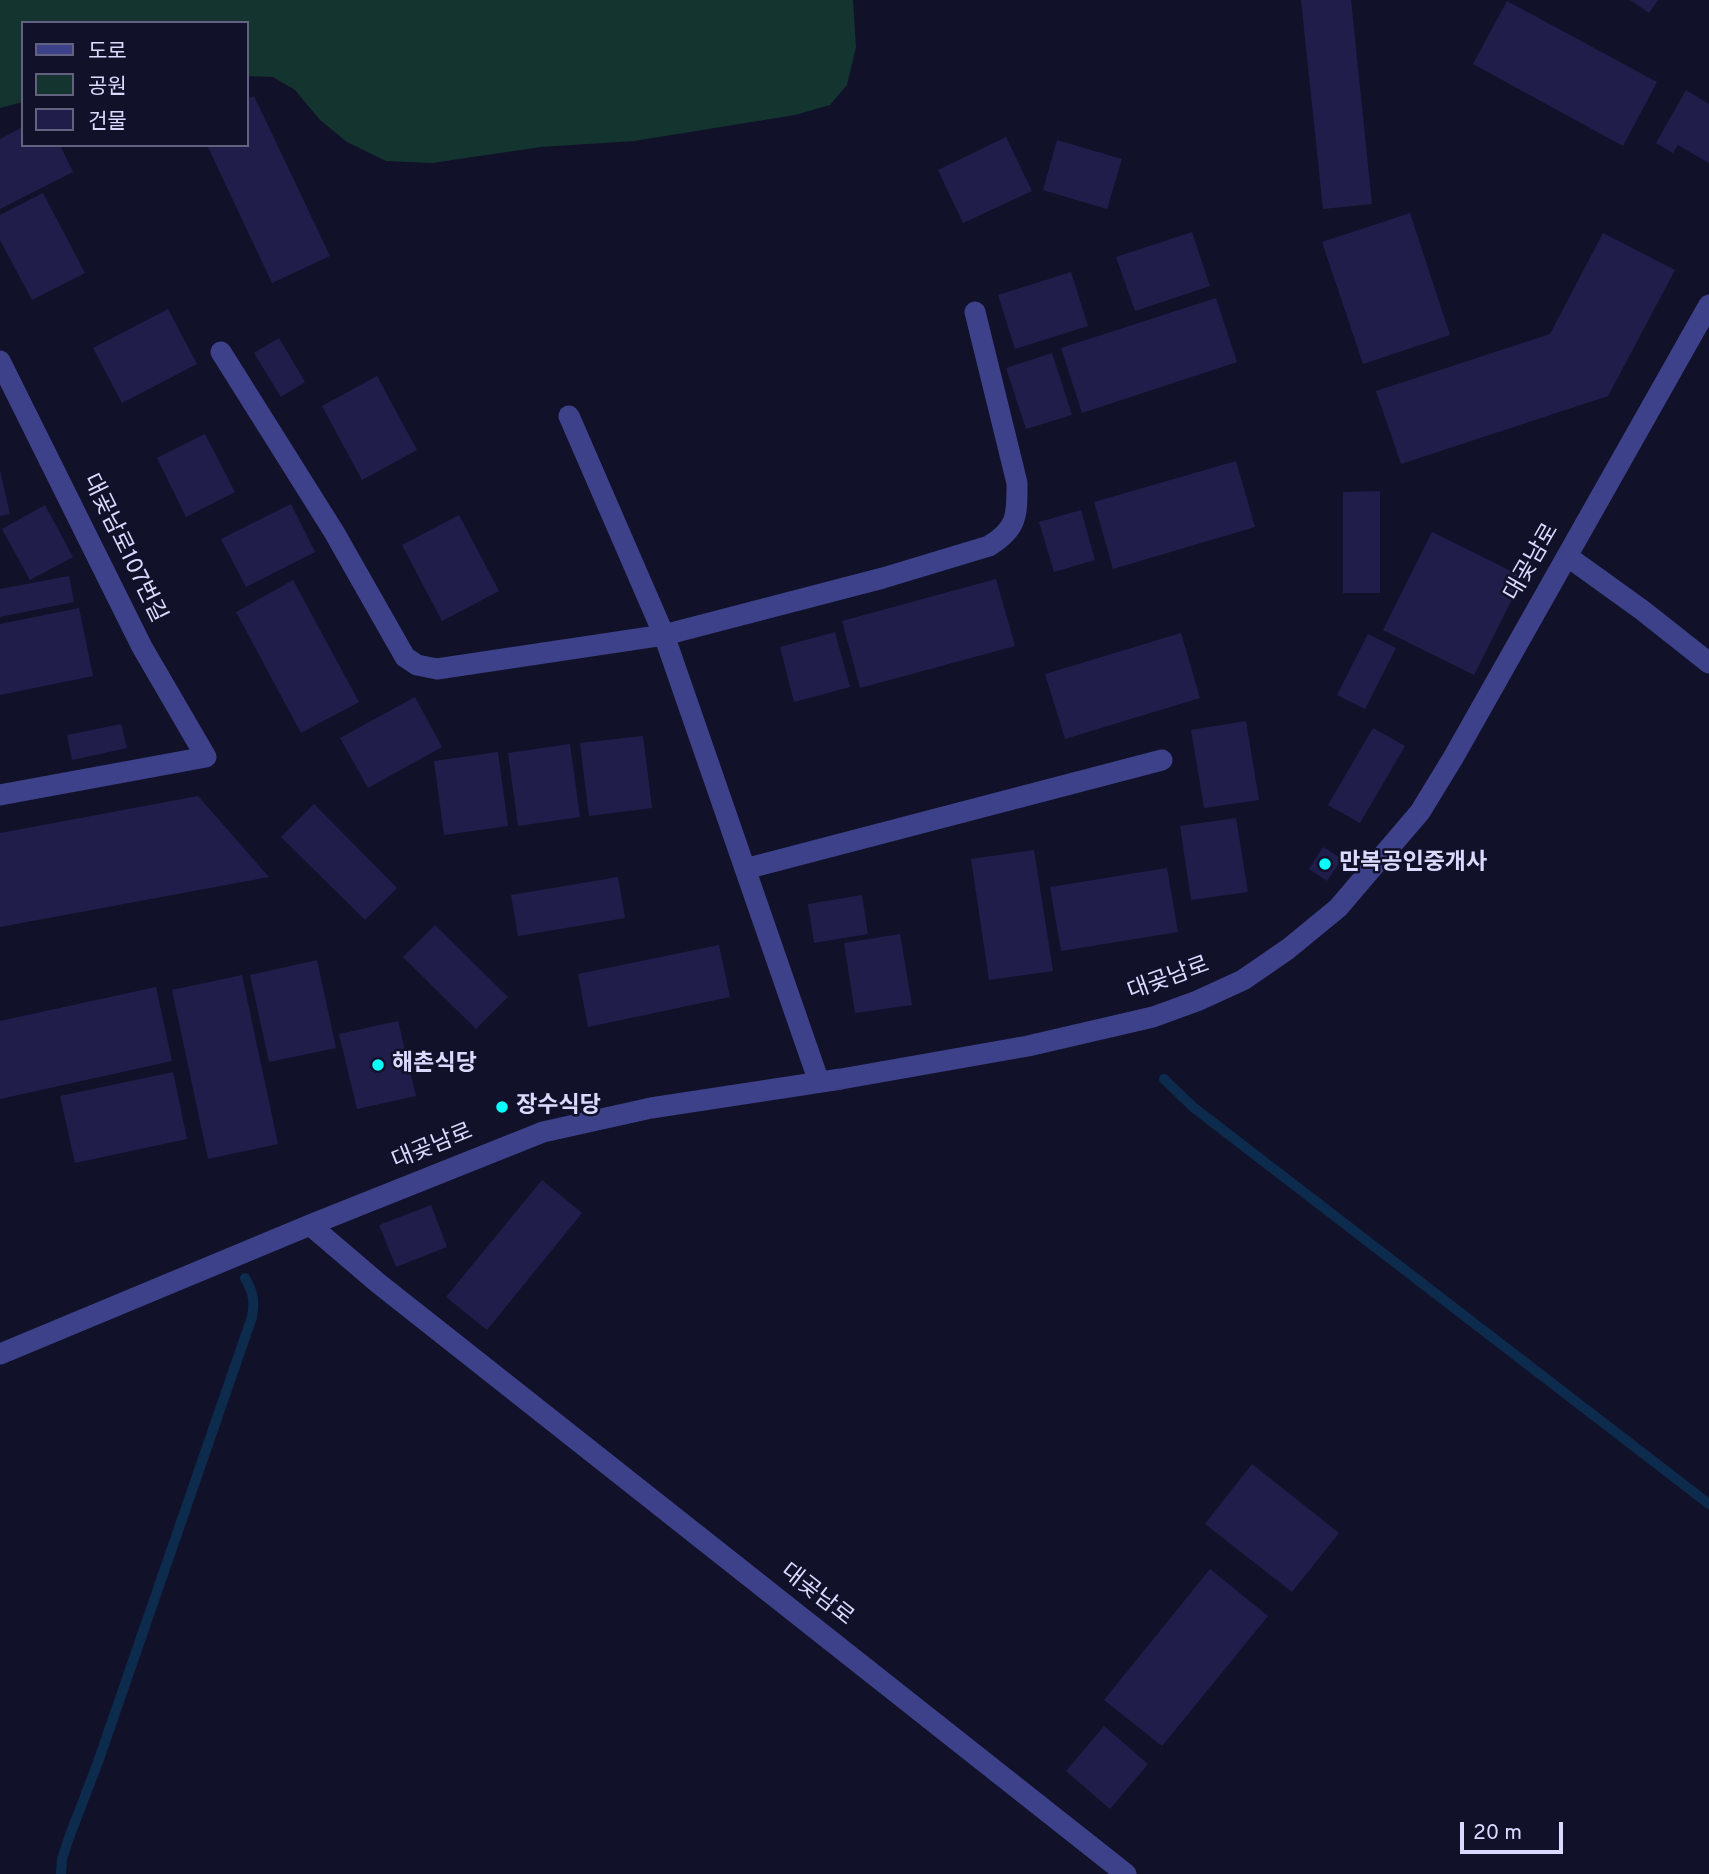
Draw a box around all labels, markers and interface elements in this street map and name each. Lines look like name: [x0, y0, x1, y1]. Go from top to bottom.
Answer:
legend: [21, 21, 248, 147]
text: 도로: [88, 39, 127, 66]
text: 공원: [88, 74, 127, 101]
text: 건물: [88, 109, 127, 136]
street label: 대곶남로107번길: [75, 470, 171, 628]
street label: 대곶남로: [1500, 519, 1566, 607]
place label: 만복공인중개사: [1339, 850, 1487, 878]
marker: 만복공인중개사: [1317, 856, 1333, 872]
street label: 대곶남로: [1125, 953, 1213, 1007]
place label: 해촌식당: [392, 1051, 477, 1079]
marker: 해촌식당: [370, 1057, 386, 1073]
place label: 장수식당: [516, 1093, 601, 1121]
marker: 장수식당: [494, 1099, 510, 1115]
street label: 대곶남로: [389, 1119, 477, 1177]
street label: 대곶남로: [774, 1559, 858, 1633]
scale bar: [1464, 1808, 1567, 1852]
text: 20 m: [1473, 1820, 1522, 1847]

